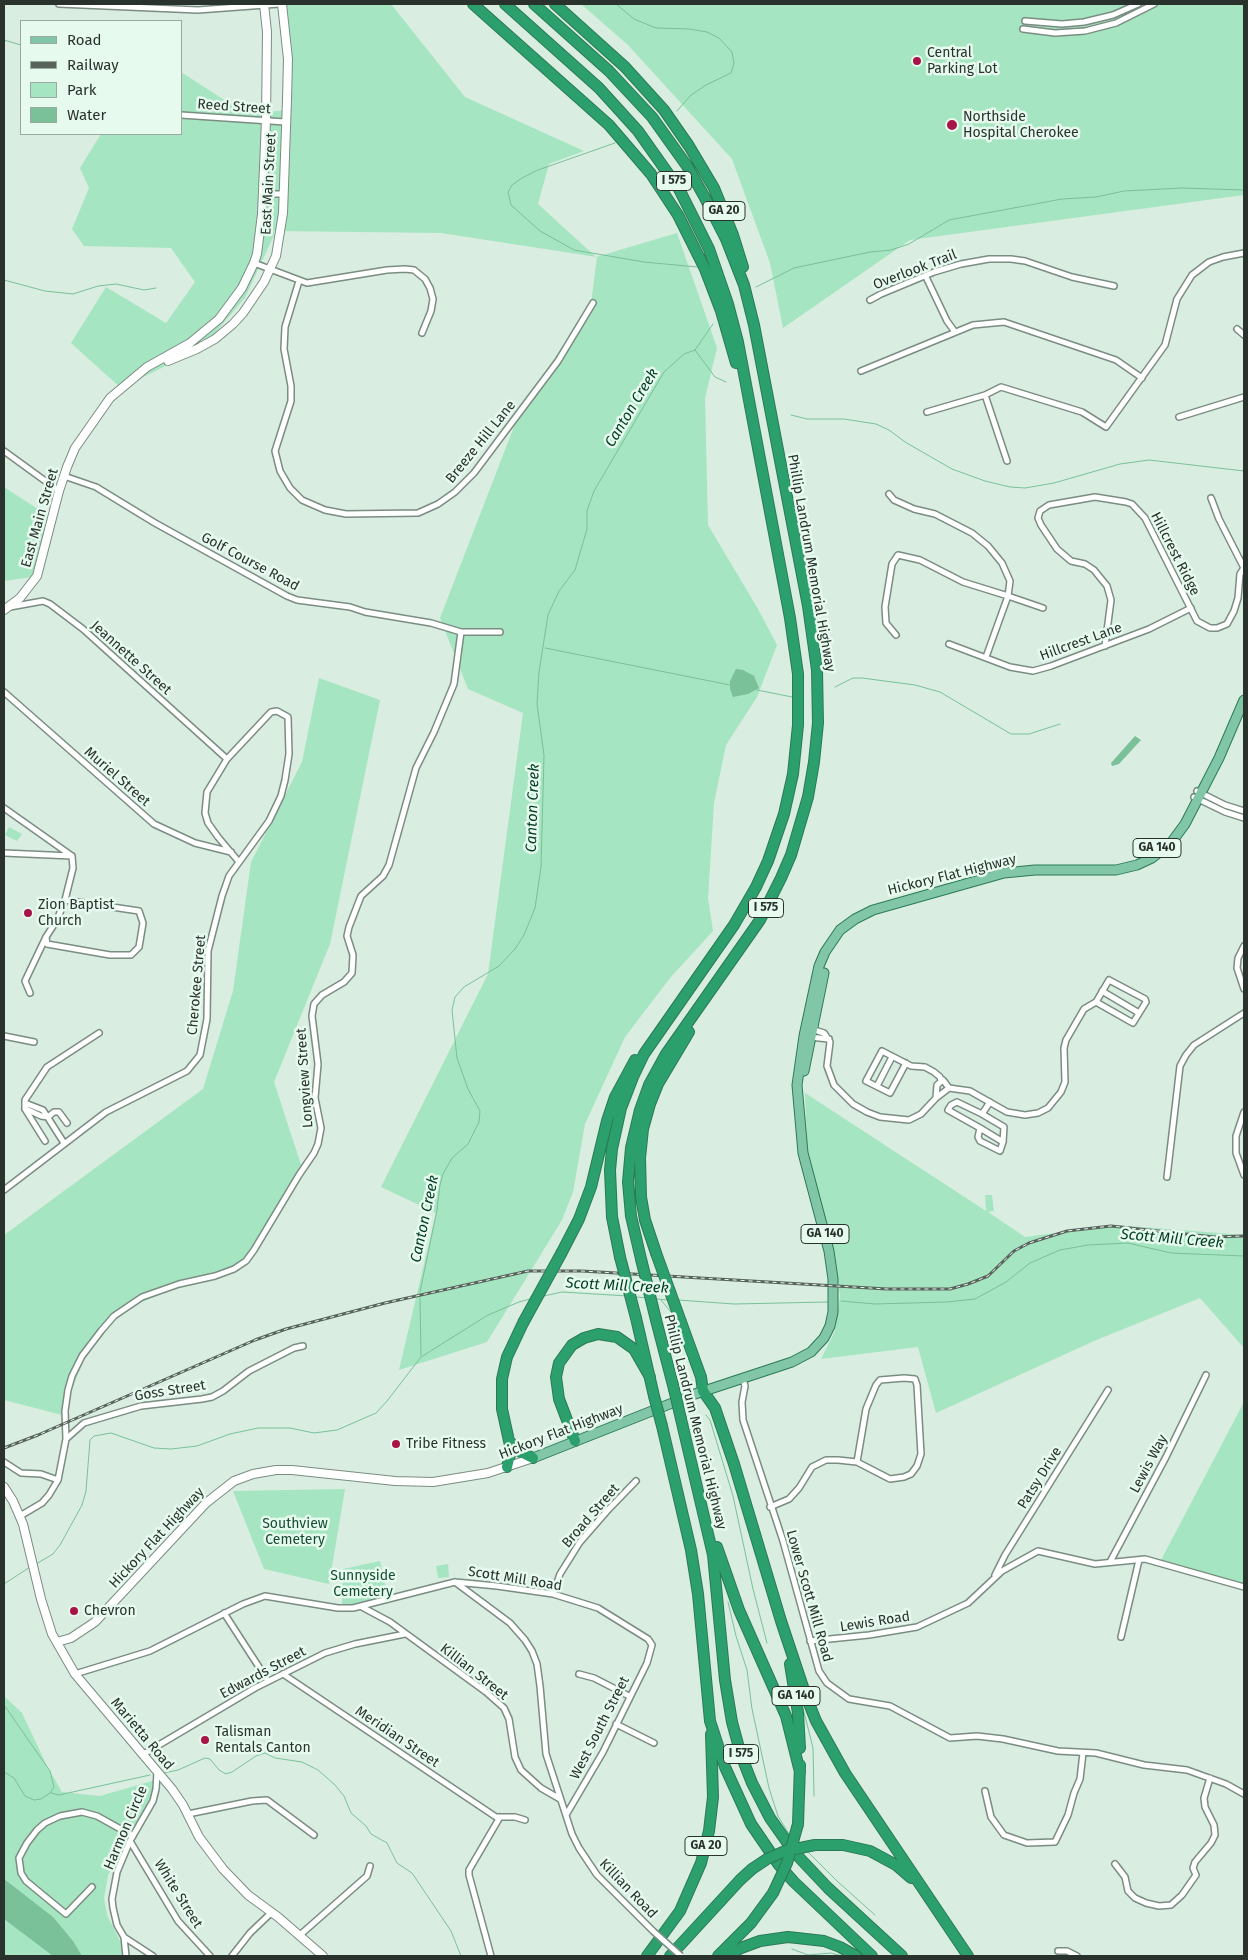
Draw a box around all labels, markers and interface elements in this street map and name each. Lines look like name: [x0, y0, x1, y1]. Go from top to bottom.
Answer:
legend: [20, 20, 182, 135]
text: Road: [67, 31, 102, 49]
place label: Central Parking Lot: [927, 45, 998, 78]
marker: Central Parking Lot: [911, 55, 923, 67]
text: Railway: [67, 56, 119, 74]
text: Park: [67, 81, 97, 99]
street label: Reed Street: [197, 96, 271, 118]
text: Water: [67, 106, 106, 124]
place label: Northside Hospital Cherokee: [963, 109, 1079, 142]
marker: Northside Hospital Cherokee: [945, 118, 959, 132]
street label: East Main Street: [258, 132, 280, 236]
road number: I 575: [656, 172, 692, 190]
road number: GA 20: [703, 202, 745, 220]
street label: Overlook Trail: [871, 246, 959, 294]
water label: Canton Creek: [601, 365, 663, 451]
street label: Breeze Hill Lane: [442, 397, 520, 487]
street label: Phillip Landrum Memorial Highway: [784, 453, 838, 673]
street label: East Main Street: [18, 466, 62, 570]
street label: Hillcrest Ridge: [1147, 509, 1203, 599]
street label: Golf Course Road: [198, 529, 302, 595]
street label: Jeannette Street: [87, 617, 175, 699]
street label: Hillcrest Lane: [1037, 619, 1125, 665]
street label: Muriel Street: [81, 744, 153, 810]
water label: Canton Creek: [522, 763, 544, 853]
road number: GA 140: [1133, 838, 1181, 858]
street label: Hickory Flat Highway: [886, 851, 1018, 899]
place label: Zion Baptist Church: [38, 897, 114, 930]
road number: I 575: [748, 898, 784, 918]
marker: Zion Baptist Church: [22, 907, 34, 919]
street label: Cherokee Street: [184, 934, 210, 1036]
street label: Longview Street: [293, 1027, 317, 1129]
water label: Canton Creek: [407, 1174, 443, 1264]
road number: GA 140: [801, 1224, 849, 1244]
water label: Scott Mill Creek: [1120, 1226, 1224, 1252]
water label: Scott Mill Creek: [565, 1274, 669, 1298]
street label: Phillip Landrum Memorial Highway: [660, 1313, 730, 1531]
street label: Goss Street: [133, 1377, 207, 1405]
street label: Hickory Flat Highway: [497, 1401, 625, 1463]
street label: Lewis Way: [1127, 1432, 1171, 1496]
place label: Tribe Fitness: [406, 1436, 486, 1452]
marker: Tribe Fitness: [390, 1438, 402, 1450]
street label: Patsy Drive: [1014, 1444, 1066, 1512]
street label: Broad Street: [559, 1481, 623, 1551]
street label: Hickory Flat Highway: [106, 1484, 208, 1592]
park label: Southview Cemetery: [262, 1516, 328, 1548]
street label: Lower Scott Mill Road: [782, 1528, 836, 1664]
street label: Scott Mill Road: [467, 1563, 563, 1595]
park label: Sunnyside Cemetery: [330, 1568, 396, 1600]
place label: Chevron: [84, 1603, 136, 1619]
marker: Chevron: [68, 1605, 80, 1617]
street label: Lewis Road: [839, 1608, 911, 1636]
street label: Killian Street: [437, 1640, 511, 1704]
street label: Edwards Street: [217, 1643, 309, 1703]
street label: West South Street: [567, 1674, 633, 1782]
road number: GA 140: [772, 1686, 820, 1705]
street label: Marietta Road: [107, 1694, 177, 1774]
street label: Meridian Street: [352, 1703, 442, 1771]
place label: Talisman Rentals Canton: [215, 1724, 311, 1756]
marker: Talisman Rentals Canton: [199, 1734, 211, 1746]
road number: I 575: [724, 1745, 758, 1764]
street label: Harmon Circle: [101, 1783, 151, 1873]
road number: GA 20: [685, 1836, 727, 1855]
street label: Killian Road: [596, 1856, 660, 1922]
street label: White Street: [150, 1857, 206, 1931]

